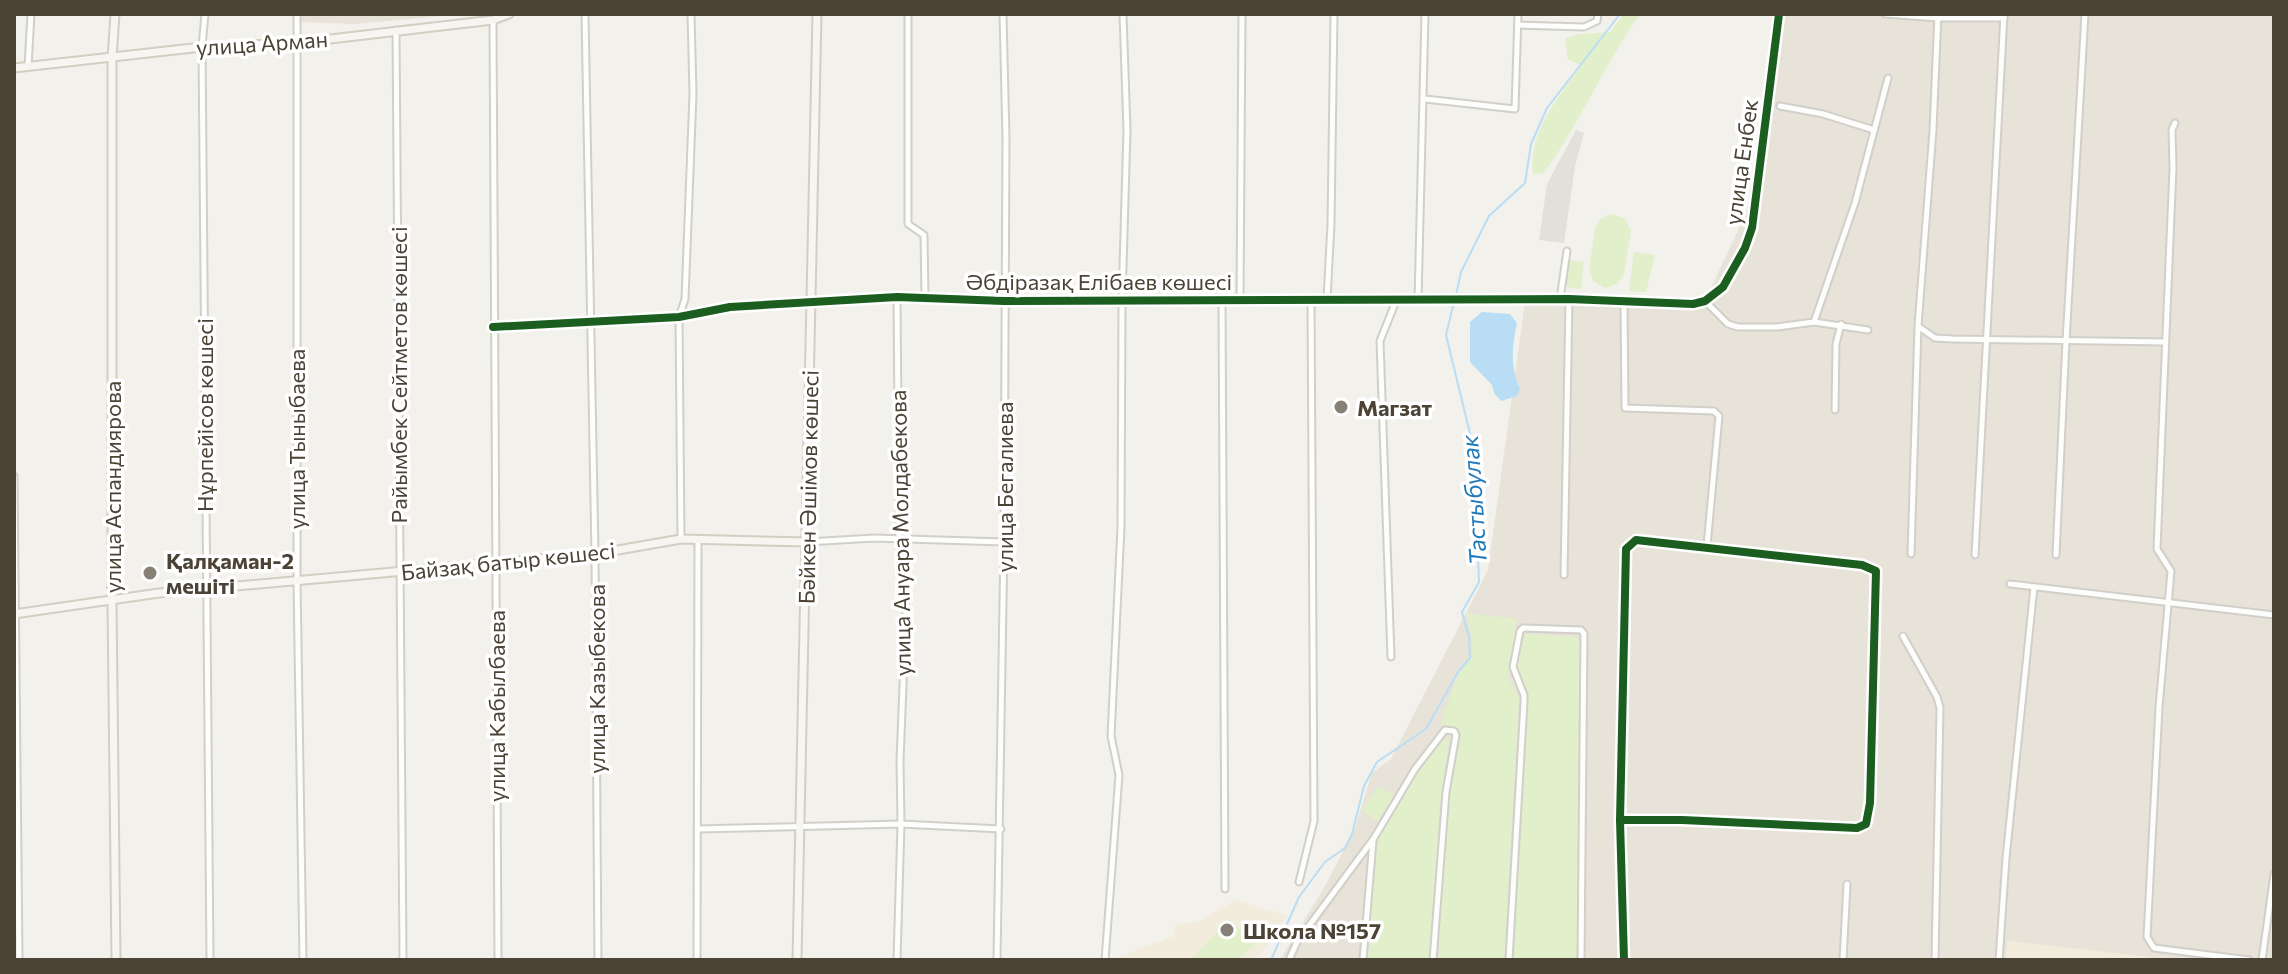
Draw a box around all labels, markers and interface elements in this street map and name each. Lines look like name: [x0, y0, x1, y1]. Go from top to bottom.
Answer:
street label: улица Арман: [195, 25, 329, 61]
street label: улица Енбек: [1719, 97, 1763, 227]
street label: Райымбек Сейтметов көшесі: [385, 226, 412, 524]
street label: Әбдіразақ Елібаев көшесі: [966, 268, 1232, 295]
street label: Нұрпейісов көшесі: [191, 318, 218, 512]
street label: улица Тыныбаева: [283, 349, 310, 529]
street label: Бәйкен Әшімов көшесі: [792, 370, 824, 604]
street label: улица Аспандиярова: [99, 381, 126, 593]
street label: улица Ануара Молдабекова: [884, 389, 916, 677]
place label: Магзат: [1357, 394, 1432, 421]
marker: Магзат: [1332, 398, 1350, 416]
street label: улица Бегалиева: [991, 402, 1018, 572]
water label: Тастыбулак: [1454, 433, 1492, 566]
street label: Байзақ батыр көшесі: [399, 536, 617, 586]
place label: Қалқаман-2 мешіті: [166, 547, 294, 599]
marker: Қалқаман-2 мешіті: [141, 564, 159, 582]
street label: улица Казыбекова: [583, 584, 610, 774]
street label: улица Кабылбаева: [483, 610, 510, 802]
place label: Школа №157: [1243, 917, 1381, 944]
marker: Школа №157: [1218, 921, 1236, 939]

